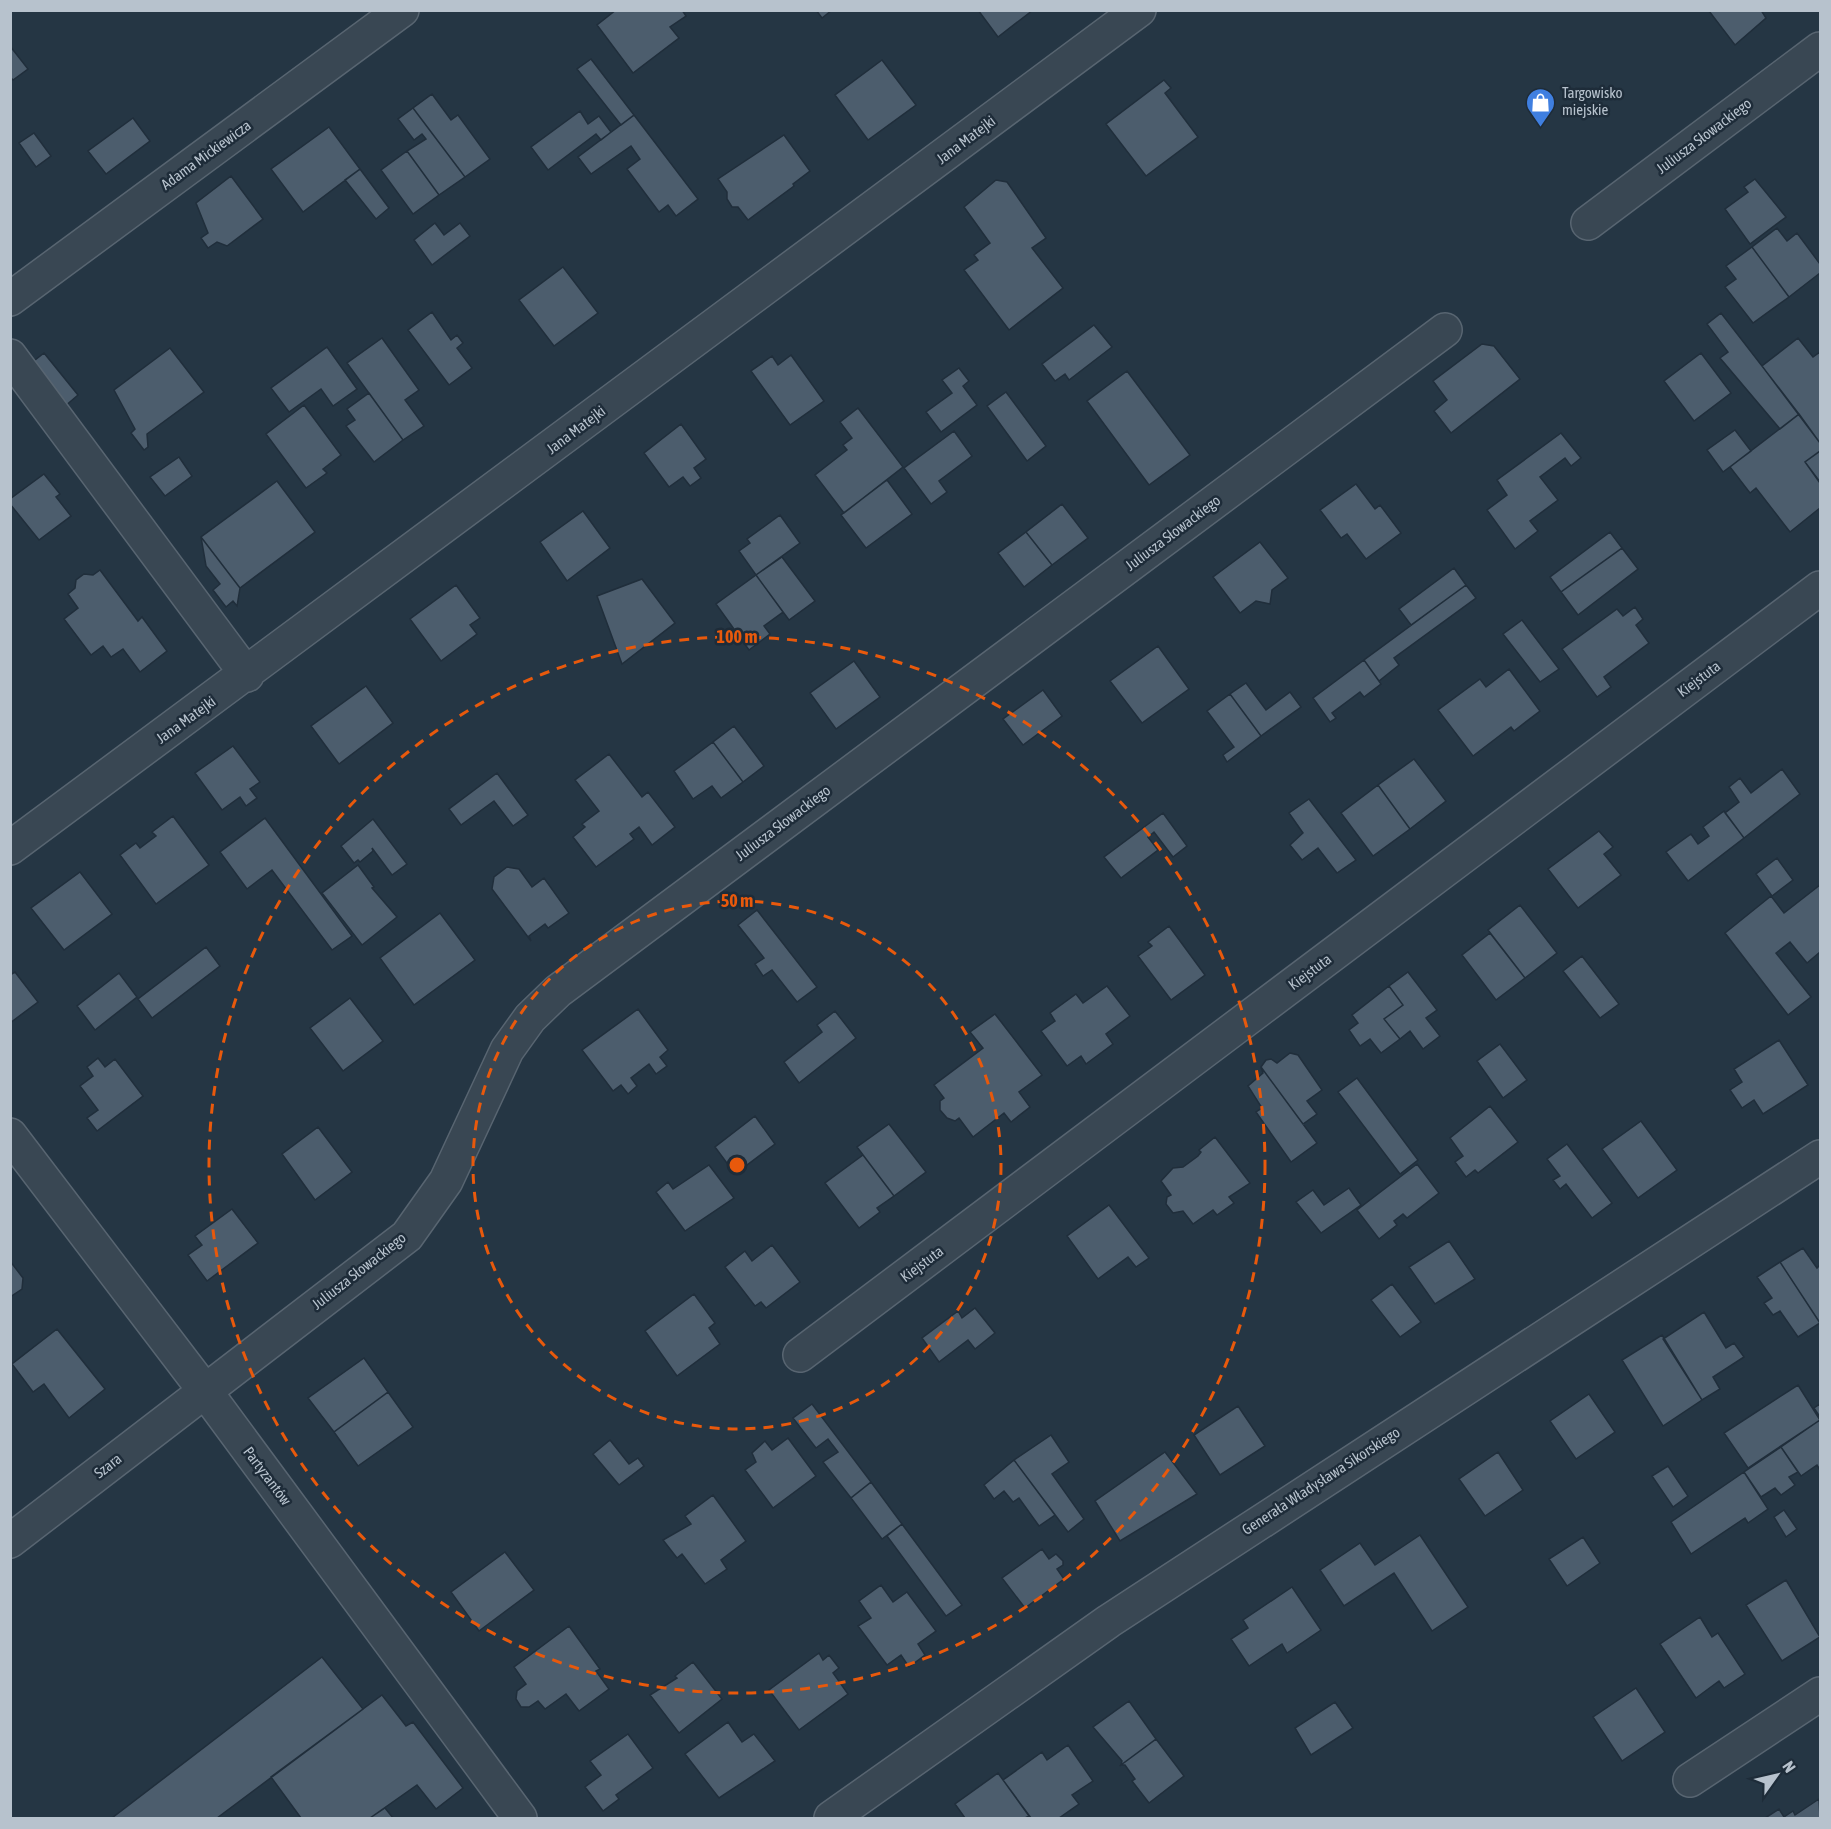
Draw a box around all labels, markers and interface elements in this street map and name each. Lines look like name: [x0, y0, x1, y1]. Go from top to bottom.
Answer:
place label: Targowisko miejskie: [1562, 84, 1623, 118]
shop icon: Targowisko miejskie: [1525, 86, 1557, 128]
street label: Juliusza Słowackiego: [1653, 94, 1754, 177]
street label: Jana Matejki: [933, 112, 998, 167]
street label: Adama Mickiewicza: [157, 116, 254, 193]
street label: Jana Matejki: [543, 402, 608, 457]
street label: Juliusza Słowackiego: [1122, 491, 1223, 574]
text: 100 m: [717, 626, 757, 647]
street label: Kiejstuta: [1674, 657, 1723, 700]
street label: Jana Matejki: [153, 692, 219, 747]
street label: Juliusza Słowackiego: [732, 781, 833, 864]
text: 50 m: [721, 890, 753, 911]
street label: Kiejstuta: [1285, 950, 1334, 993]
centre of rings: [727, 1155, 747, 1175]
street label: Juliusza Słowackiego: [308, 1229, 409, 1313]
street label: Kiejstuta: [897, 1242, 946, 1285]
street label: Generała Władysława Sikorskiego: [1239, 1423, 1403, 1538]
street label: Partyzantów: [240, 1443, 295, 1508]
street label: Szara: [91, 1450, 125, 1481]
north arrow: [1747, 1745, 1807, 1805]
text: N: [1779, 1758, 1800, 1776]

